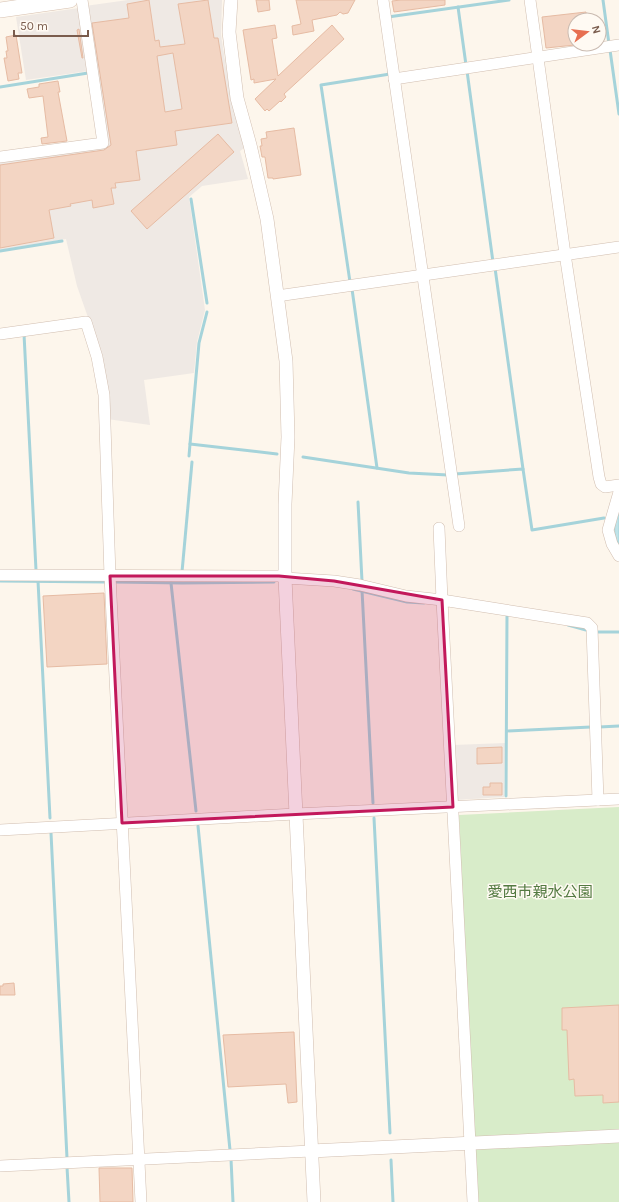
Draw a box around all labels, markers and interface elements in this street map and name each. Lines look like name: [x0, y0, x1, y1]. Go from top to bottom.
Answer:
scale bar: [14, 12, 88, 38]
north arrow: [567, 12, 607, 52]
text: 50 m: [20, 19, 48, 33]
text: N: [589, 24, 603, 35]
park label: 愛西市親水公園: [487, 883, 593, 901]

